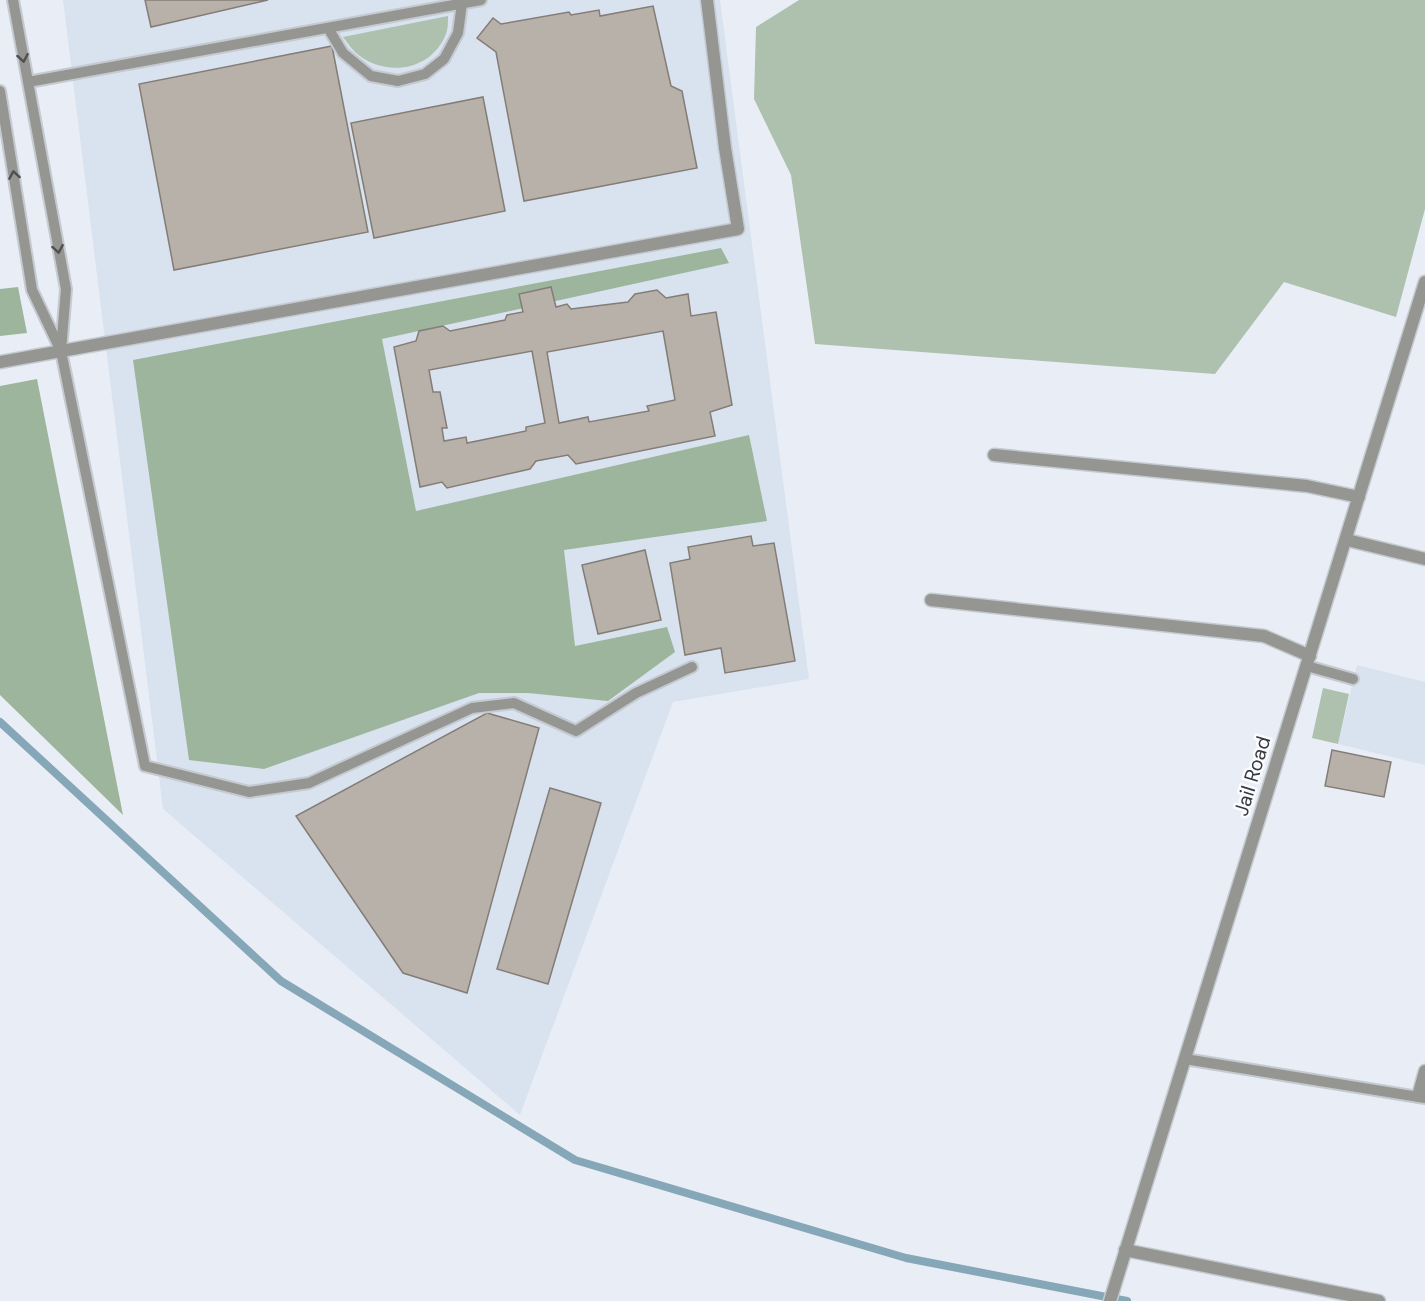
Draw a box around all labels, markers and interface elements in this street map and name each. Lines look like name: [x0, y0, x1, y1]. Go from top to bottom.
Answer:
one-way arrow: [16, 52, 29, 62]
one-way arrow: [8, 170, 20, 179]
one-way arrow: [51, 244, 64, 254]
street label: Jail Road: [1228, 733, 1276, 819]

